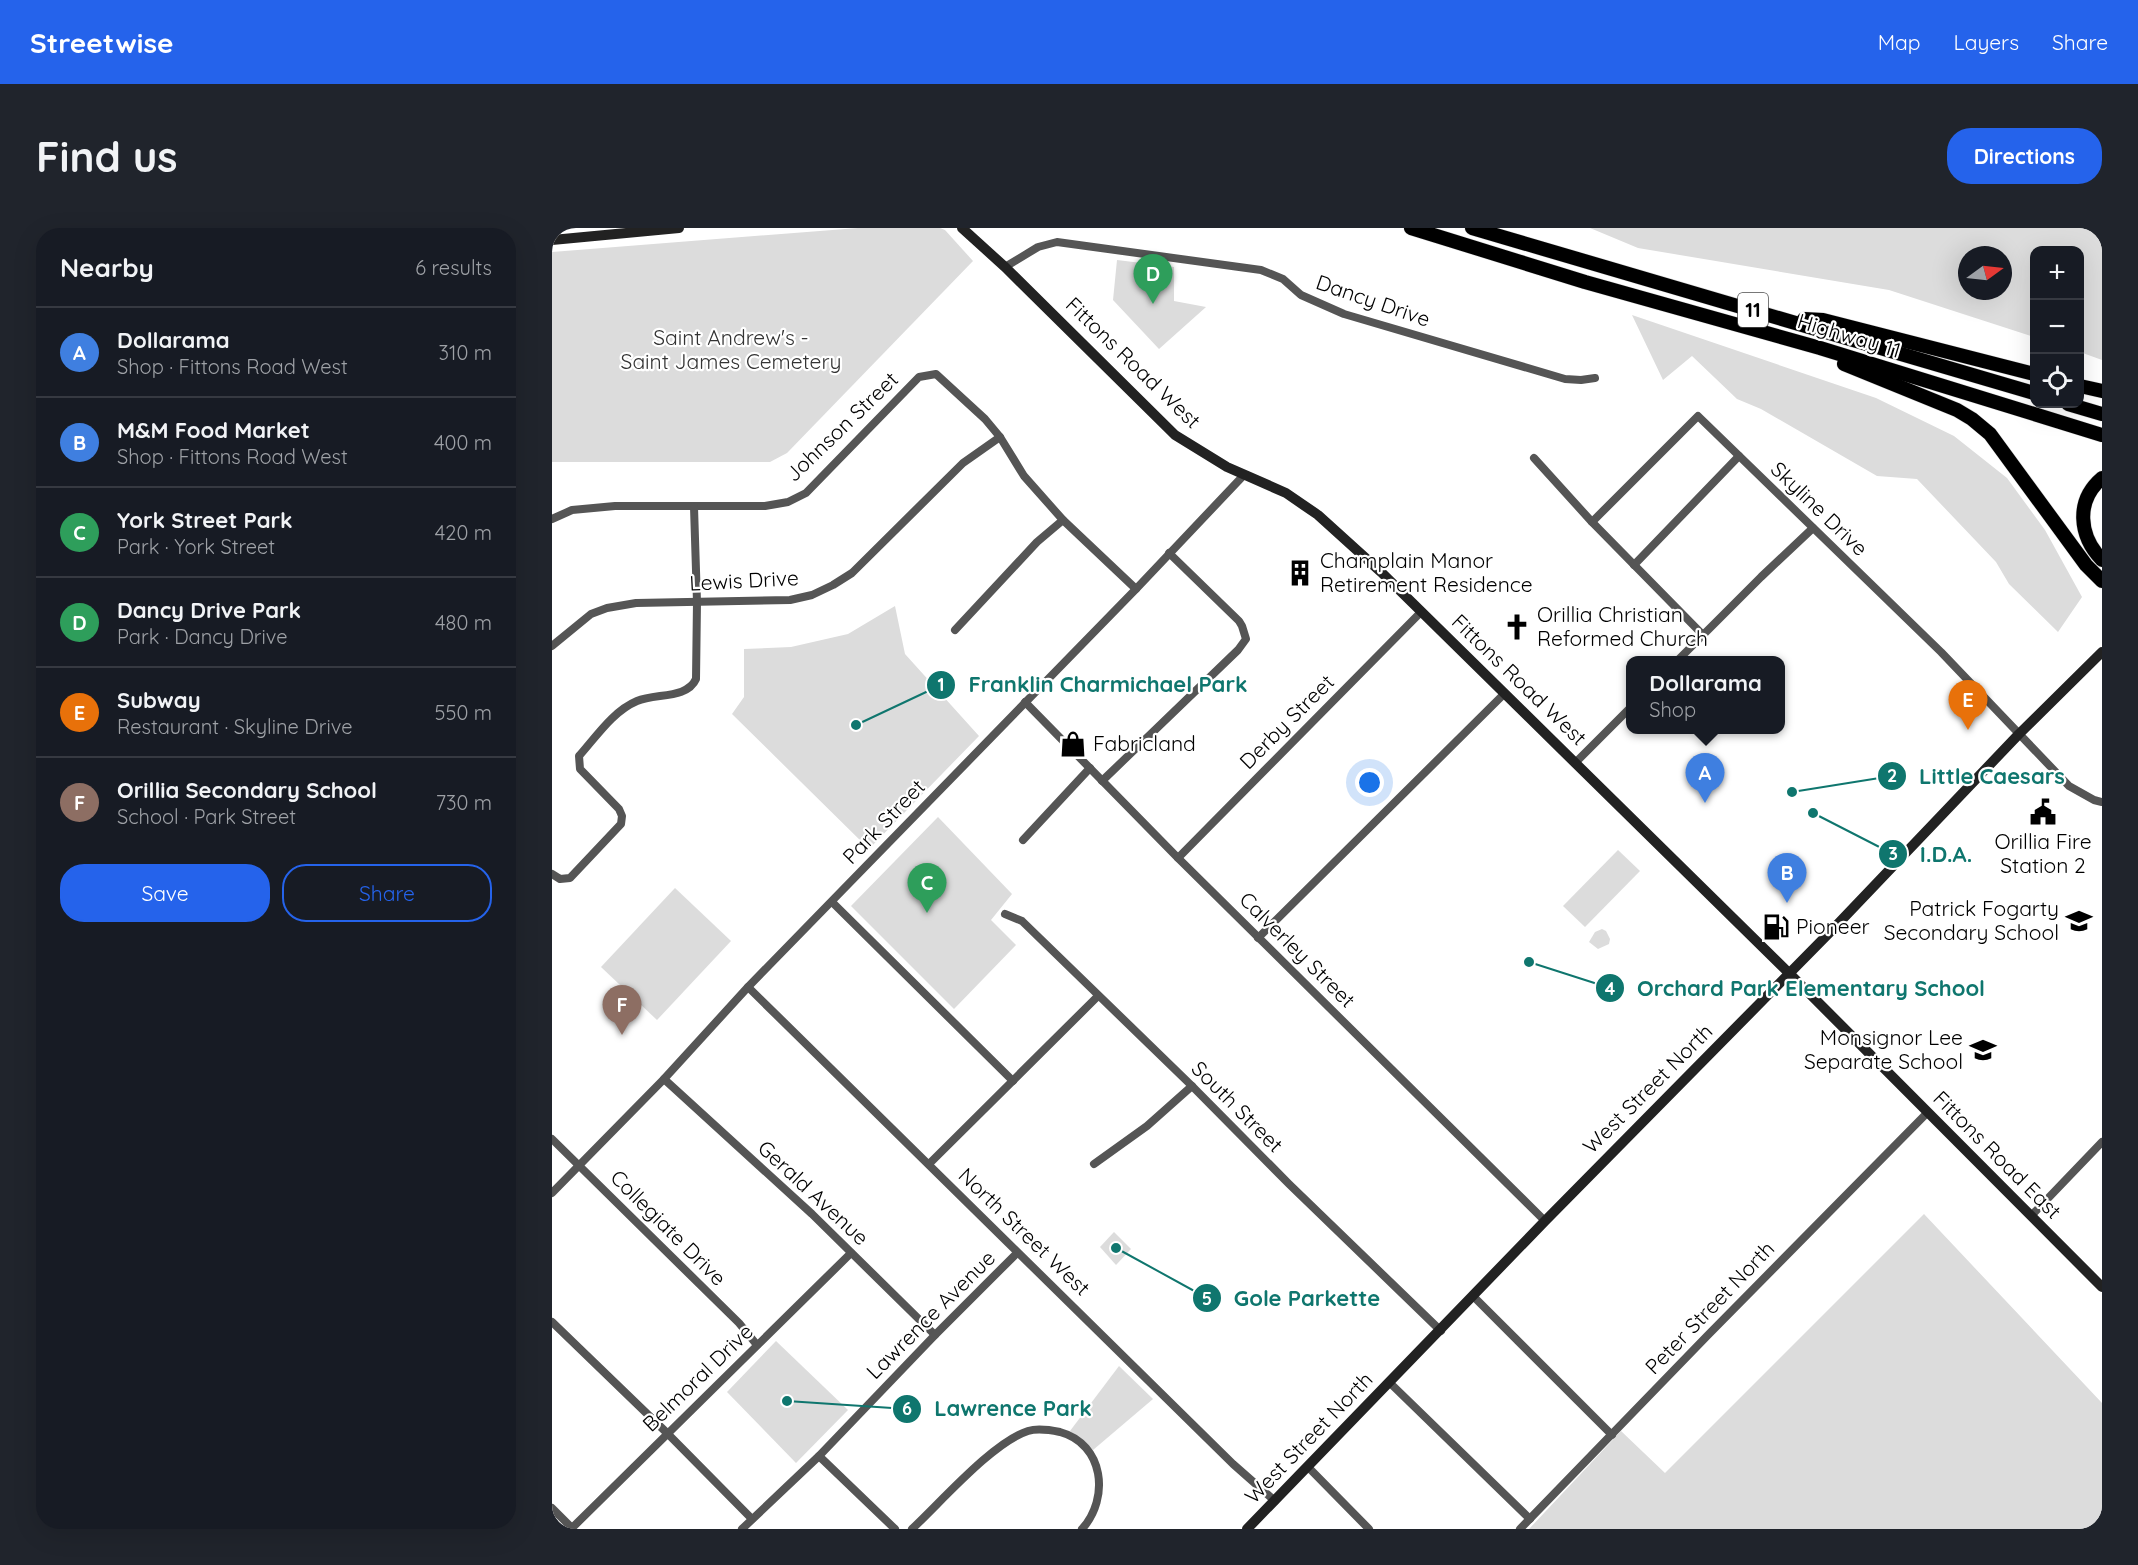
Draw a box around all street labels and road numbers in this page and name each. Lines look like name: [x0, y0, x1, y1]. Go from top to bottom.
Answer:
street label: Dancy Drive: [1313, 268, 1434, 332]
street label: Fittons Road West: [1061, 291, 1207, 433]
road number: 11: [1738, 293, 1768, 327]
street label: Highway 11: [1795, 307, 1904, 363]
street label: Johnson Street: [780, 366, 903, 487]
street label: Skyline Drive: [1766, 456, 1874, 561]
street label: Lewis Drive: [689, 564, 799, 596]
street label: Fittons Road West: [1447, 608, 1593, 750]
street label: Derby Street: [1234, 669, 1339, 774]
street label: Park Street: [837, 774, 930, 869]
street label: Calverley Street: [1234, 886, 1361, 1013]
street label: West Street North: [1577, 1018, 1718, 1159]
street label: South Street: [1187, 1055, 1289, 1157]
street label: Fittons Road East: [1928, 1085, 2067, 1224]
street label: Gerald Avenue: [753, 1134, 874, 1250]
street label: North Street West: [954, 1162, 1096, 1301]
street label: Collegiate Drive: [605, 1164, 732, 1291]
street label: Peter Street North: [1639, 1235, 1779, 1379]
street label: Lawrence Avenue: [860, 1244, 1000, 1384]
street label: Belmoral Drive: [637, 1318, 758, 1437]
street label: West Street North: [1239, 1366, 1378, 1508]

